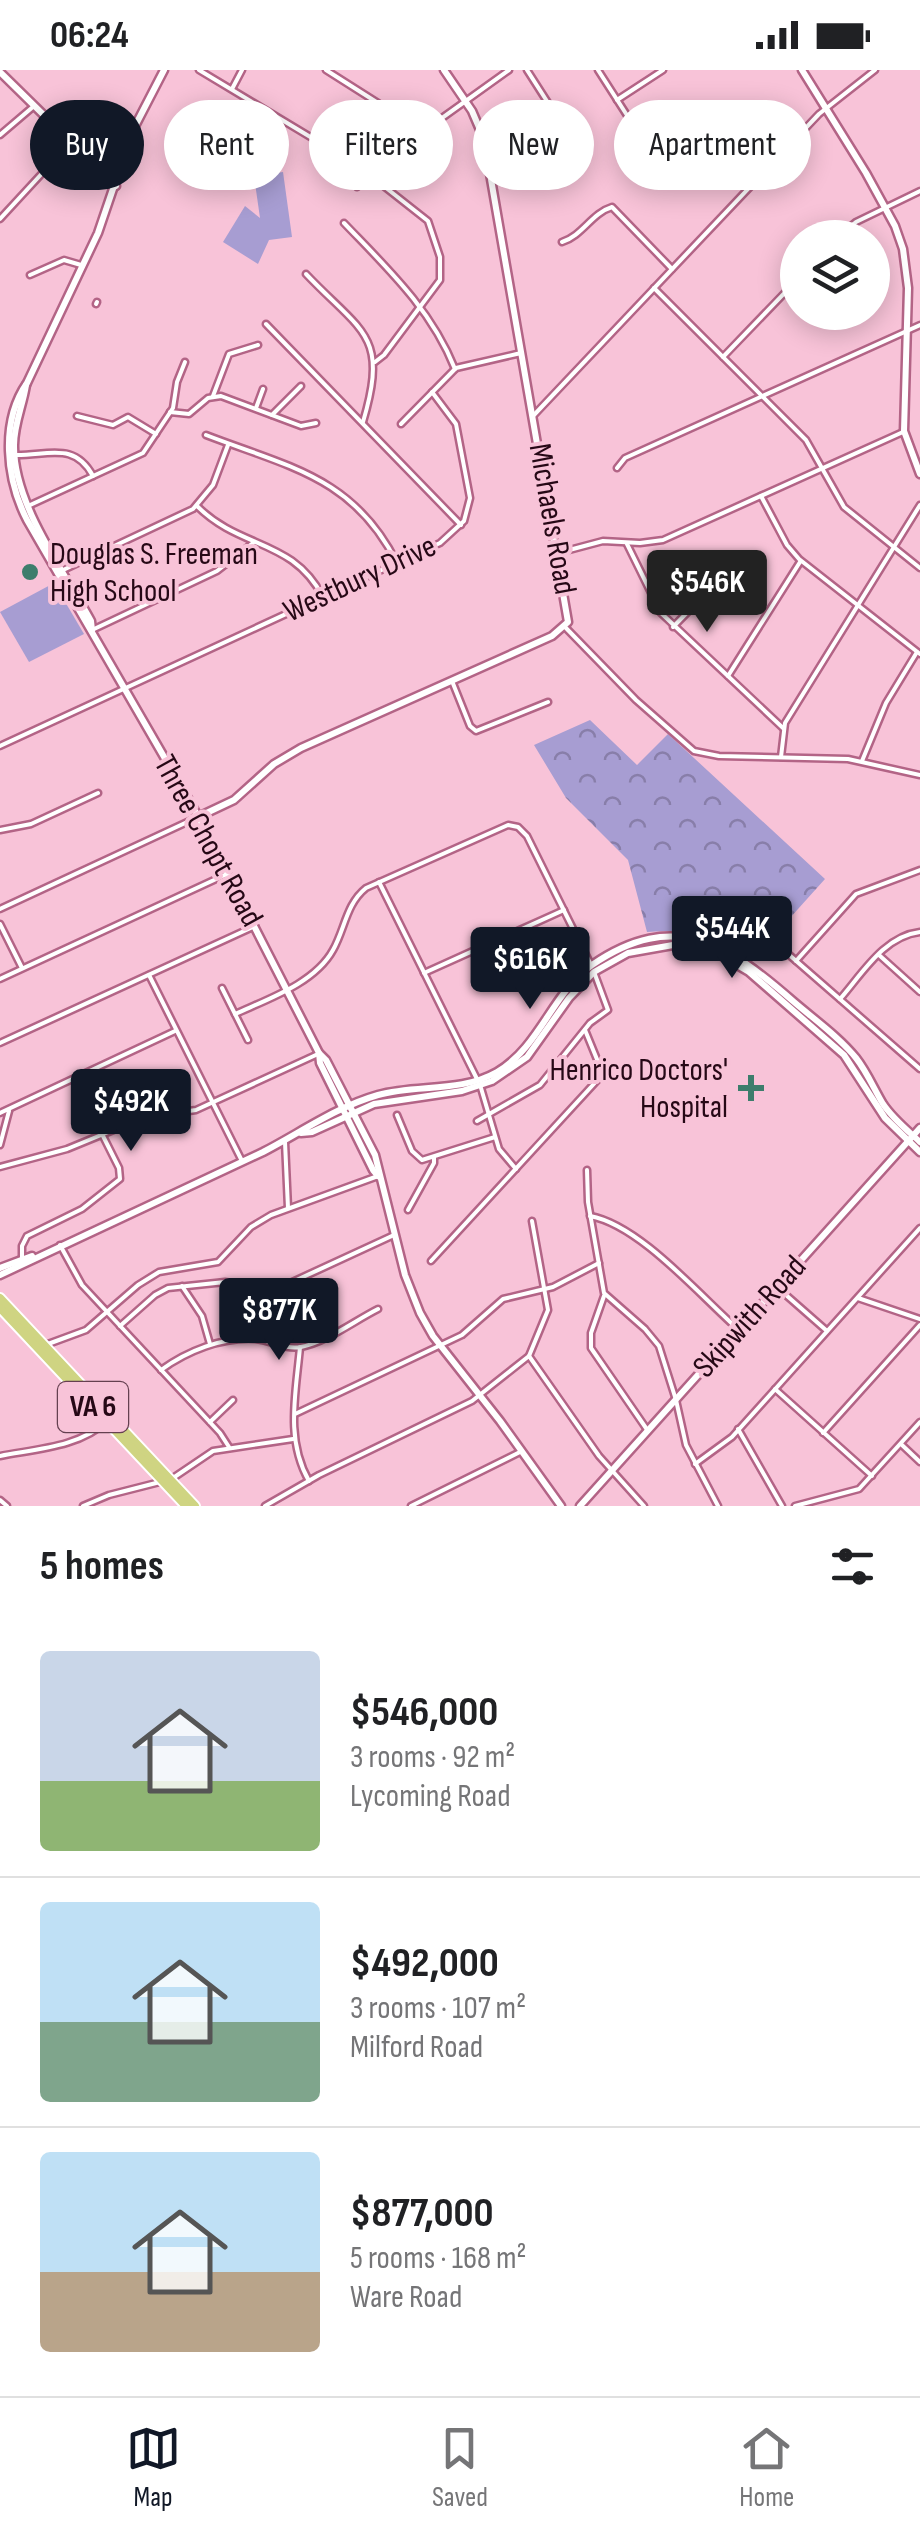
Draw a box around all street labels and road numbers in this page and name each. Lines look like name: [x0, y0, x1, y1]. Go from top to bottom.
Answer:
street label: Michaels Road: [520, 441, 584, 597]
street label: Westbury Drive: [278, 527, 442, 631]
street label: Three Chopt Road: [145, 749, 271, 933]
street label: Skipwith Road: [685, 1248, 815, 1386]
road number: VA 6: [58, 1382, 128, 1432]

